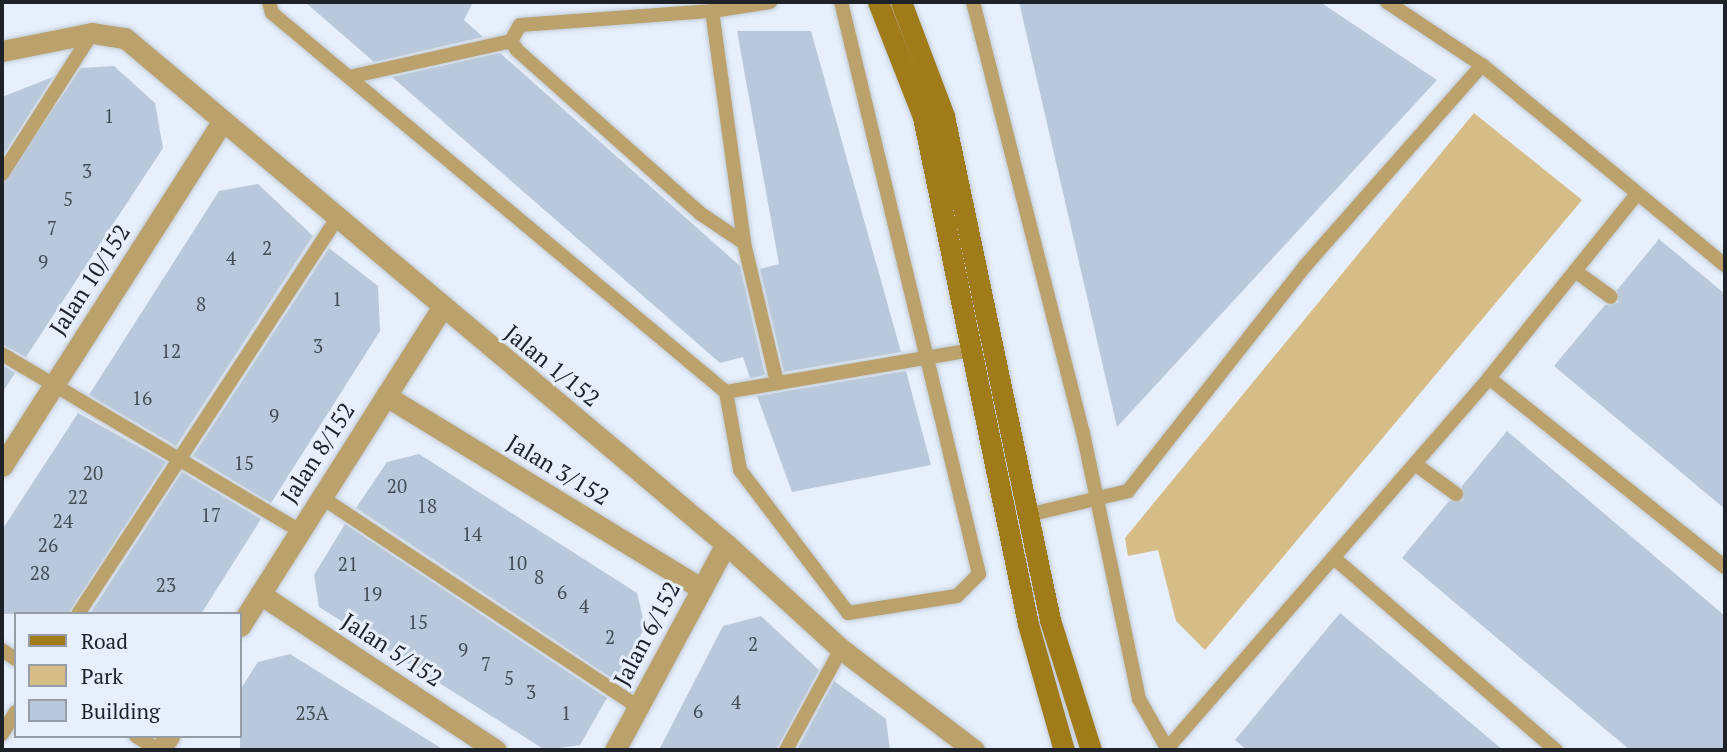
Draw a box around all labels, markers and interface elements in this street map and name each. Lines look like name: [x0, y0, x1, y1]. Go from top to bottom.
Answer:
house number: 1: [104, 105, 114, 127]
house number: 3: [82, 160, 92, 182]
house number: 5: [63, 188, 73, 210]
house number: 7: [47, 217, 57, 239]
street label: Jalan 10/152: [44, 219, 136, 341]
house number: 2: [262, 237, 272, 259]
house number: 4: [226, 247, 236, 269]
house number: 9: [38, 251, 48, 273]
house number: 1: [332, 288, 342, 310]
house number: 8: [196, 293, 206, 315]
street label: Jalan 1/152: [499, 319, 605, 413]
house number: 3: [313, 335, 323, 357]
house number: 12: [161, 340, 181, 362]
house number: 16: [132, 387, 152, 409]
street label: Jalan 8/152: [275, 398, 361, 508]
house number: 9: [269, 405, 279, 427]
street label: Jalan 3/152: [502, 429, 614, 511]
house number: 15: [234, 452, 254, 474]
house number: 20: [83, 462, 103, 484]
house number: 20: [387, 475, 407, 497]
house number: 22: [68, 486, 88, 508]
house number: 18: [417, 495, 437, 517]
house number: 17: [201, 504, 221, 526]
house number: 24: [53, 510, 73, 532]
house number: 14: [462, 523, 482, 545]
house number: 26: [38, 534, 58, 556]
house number: 10: [507, 552, 527, 574]
house number: 21: [338, 553, 358, 575]
house number: 28: [30, 562, 50, 584]
house number: 8: [534, 566, 544, 588]
house number: 23: [156, 574, 176, 596]
street label: Jalan 6/152: [608, 577, 686, 691]
house number: 6: [557, 581, 567, 603]
house number: 19: [362, 583, 382, 605]
house number: 4: [579, 595, 589, 617]
street label: Jalan 5/152: [337, 607, 447, 693]
house number: 15: [408, 611, 428, 633]
legend: [14, 612, 242, 738]
house number: 2: [605, 626, 615, 648]
text: Road: [81, 627, 128, 655]
house number: 2: [748, 633, 758, 655]
house number: 9: [458, 639, 468, 661]
house number: 7: [481, 653, 491, 675]
text: Park: [81, 662, 123, 690]
house number: 5: [504, 667, 514, 689]
house number: 3: [526, 681, 536, 703]
house number: 4: [731, 691, 741, 713]
text: Building: [81, 697, 160, 725]
house number: 6: [693, 700, 703, 722]
house number: 23A: [295, 702, 329, 724]
house number: 1: [561, 702, 571, 724]

